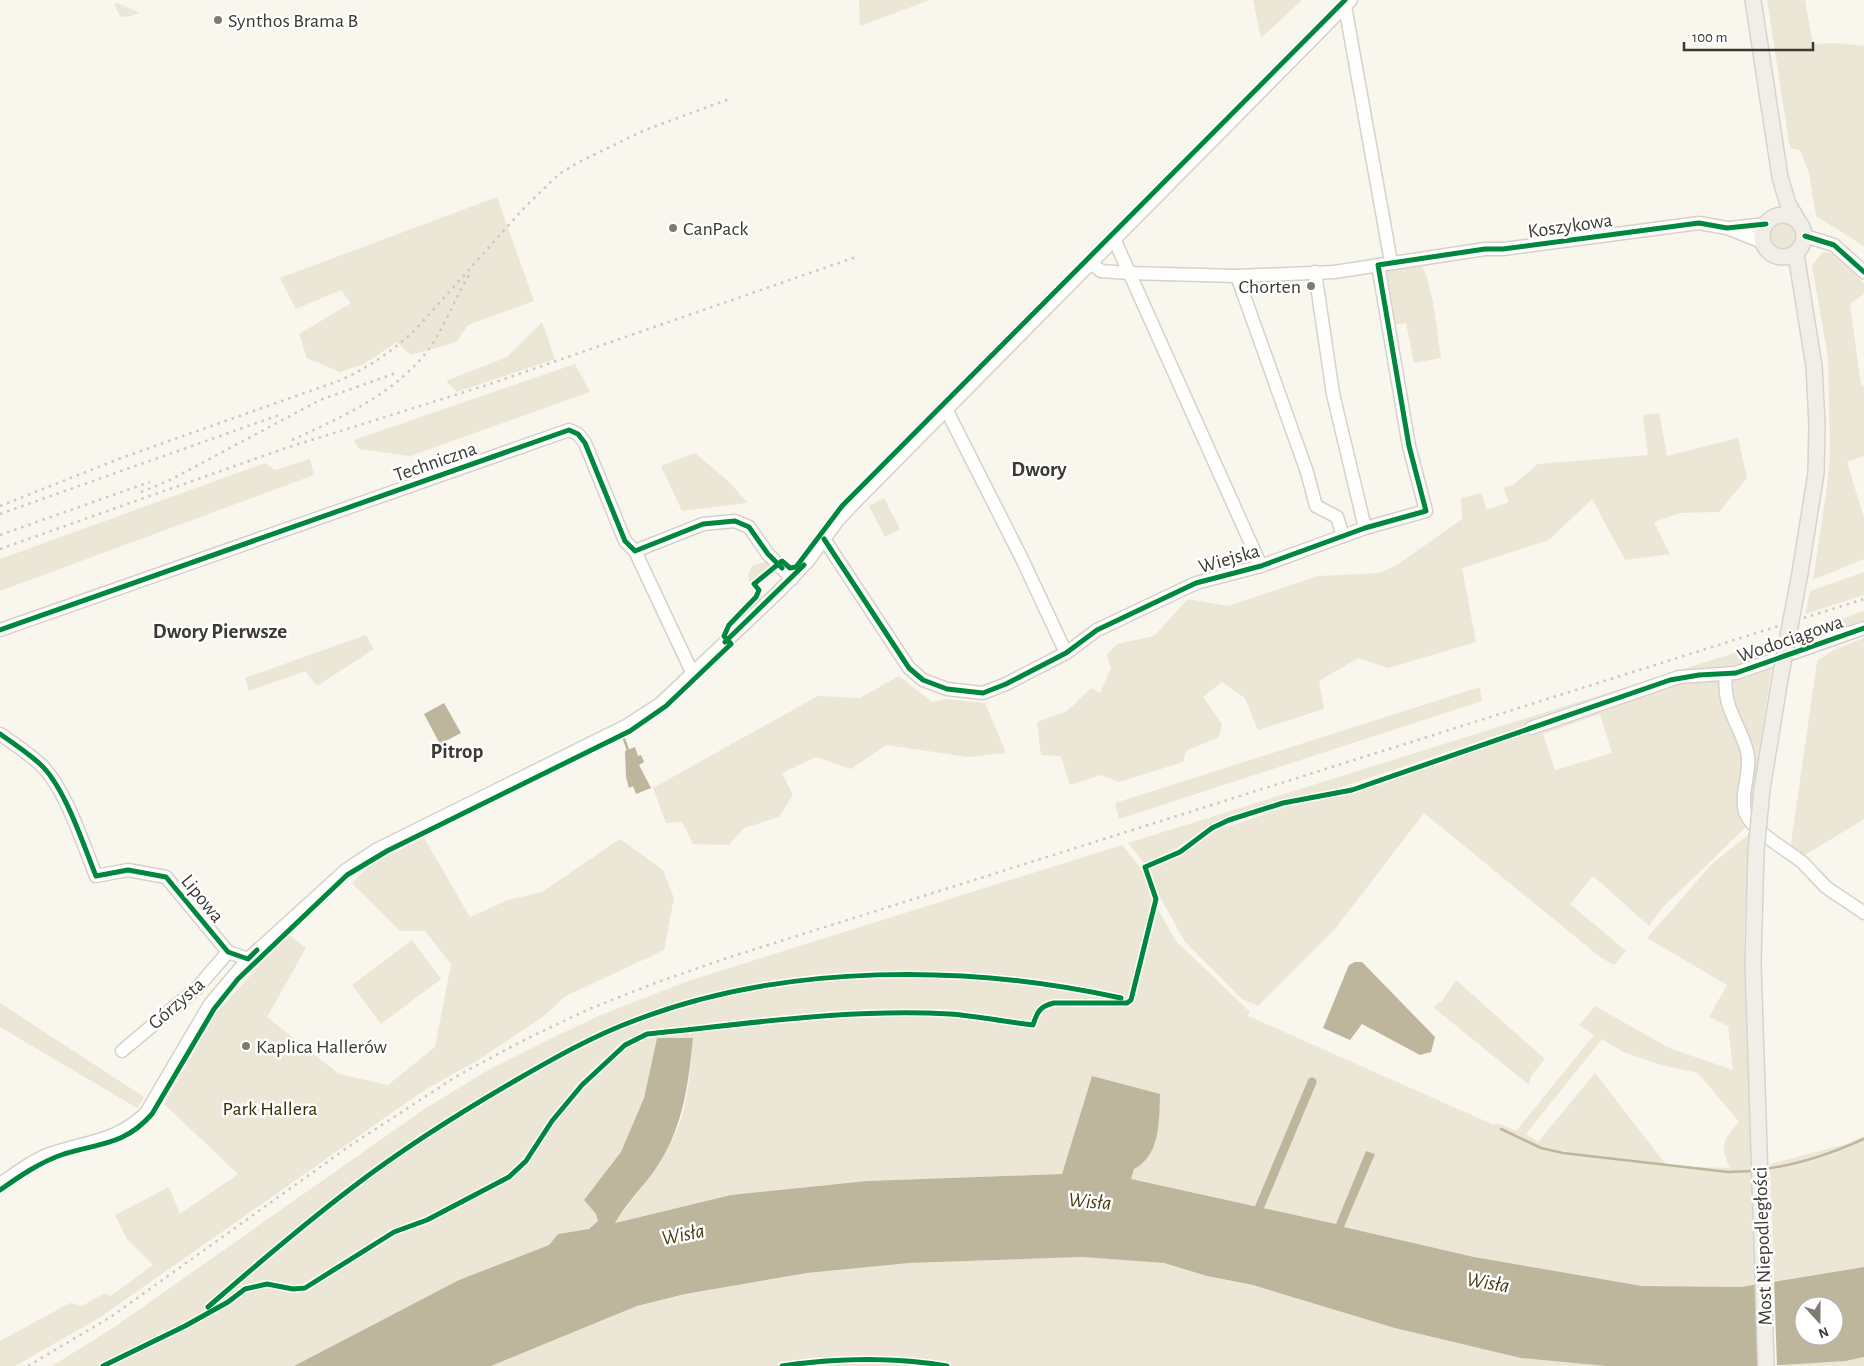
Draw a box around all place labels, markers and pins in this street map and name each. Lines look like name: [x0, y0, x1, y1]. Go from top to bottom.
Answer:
place label: Synthos Brama B: [228, 11, 358, 31]
marker: Synthos Brama B: [212, 14, 224, 26]
place label: CanPack: [683, 219, 748, 239]
marker: CanPack: [667, 222, 679, 234]
place label: Chorten: [1238, 277, 1301, 297]
marker: Chorten: [1305, 280, 1317, 292]
place label: Kaplica Hallerów: [256, 1037, 388, 1057]
marker: Kaplica Hallerów: [240, 1040, 252, 1052]

